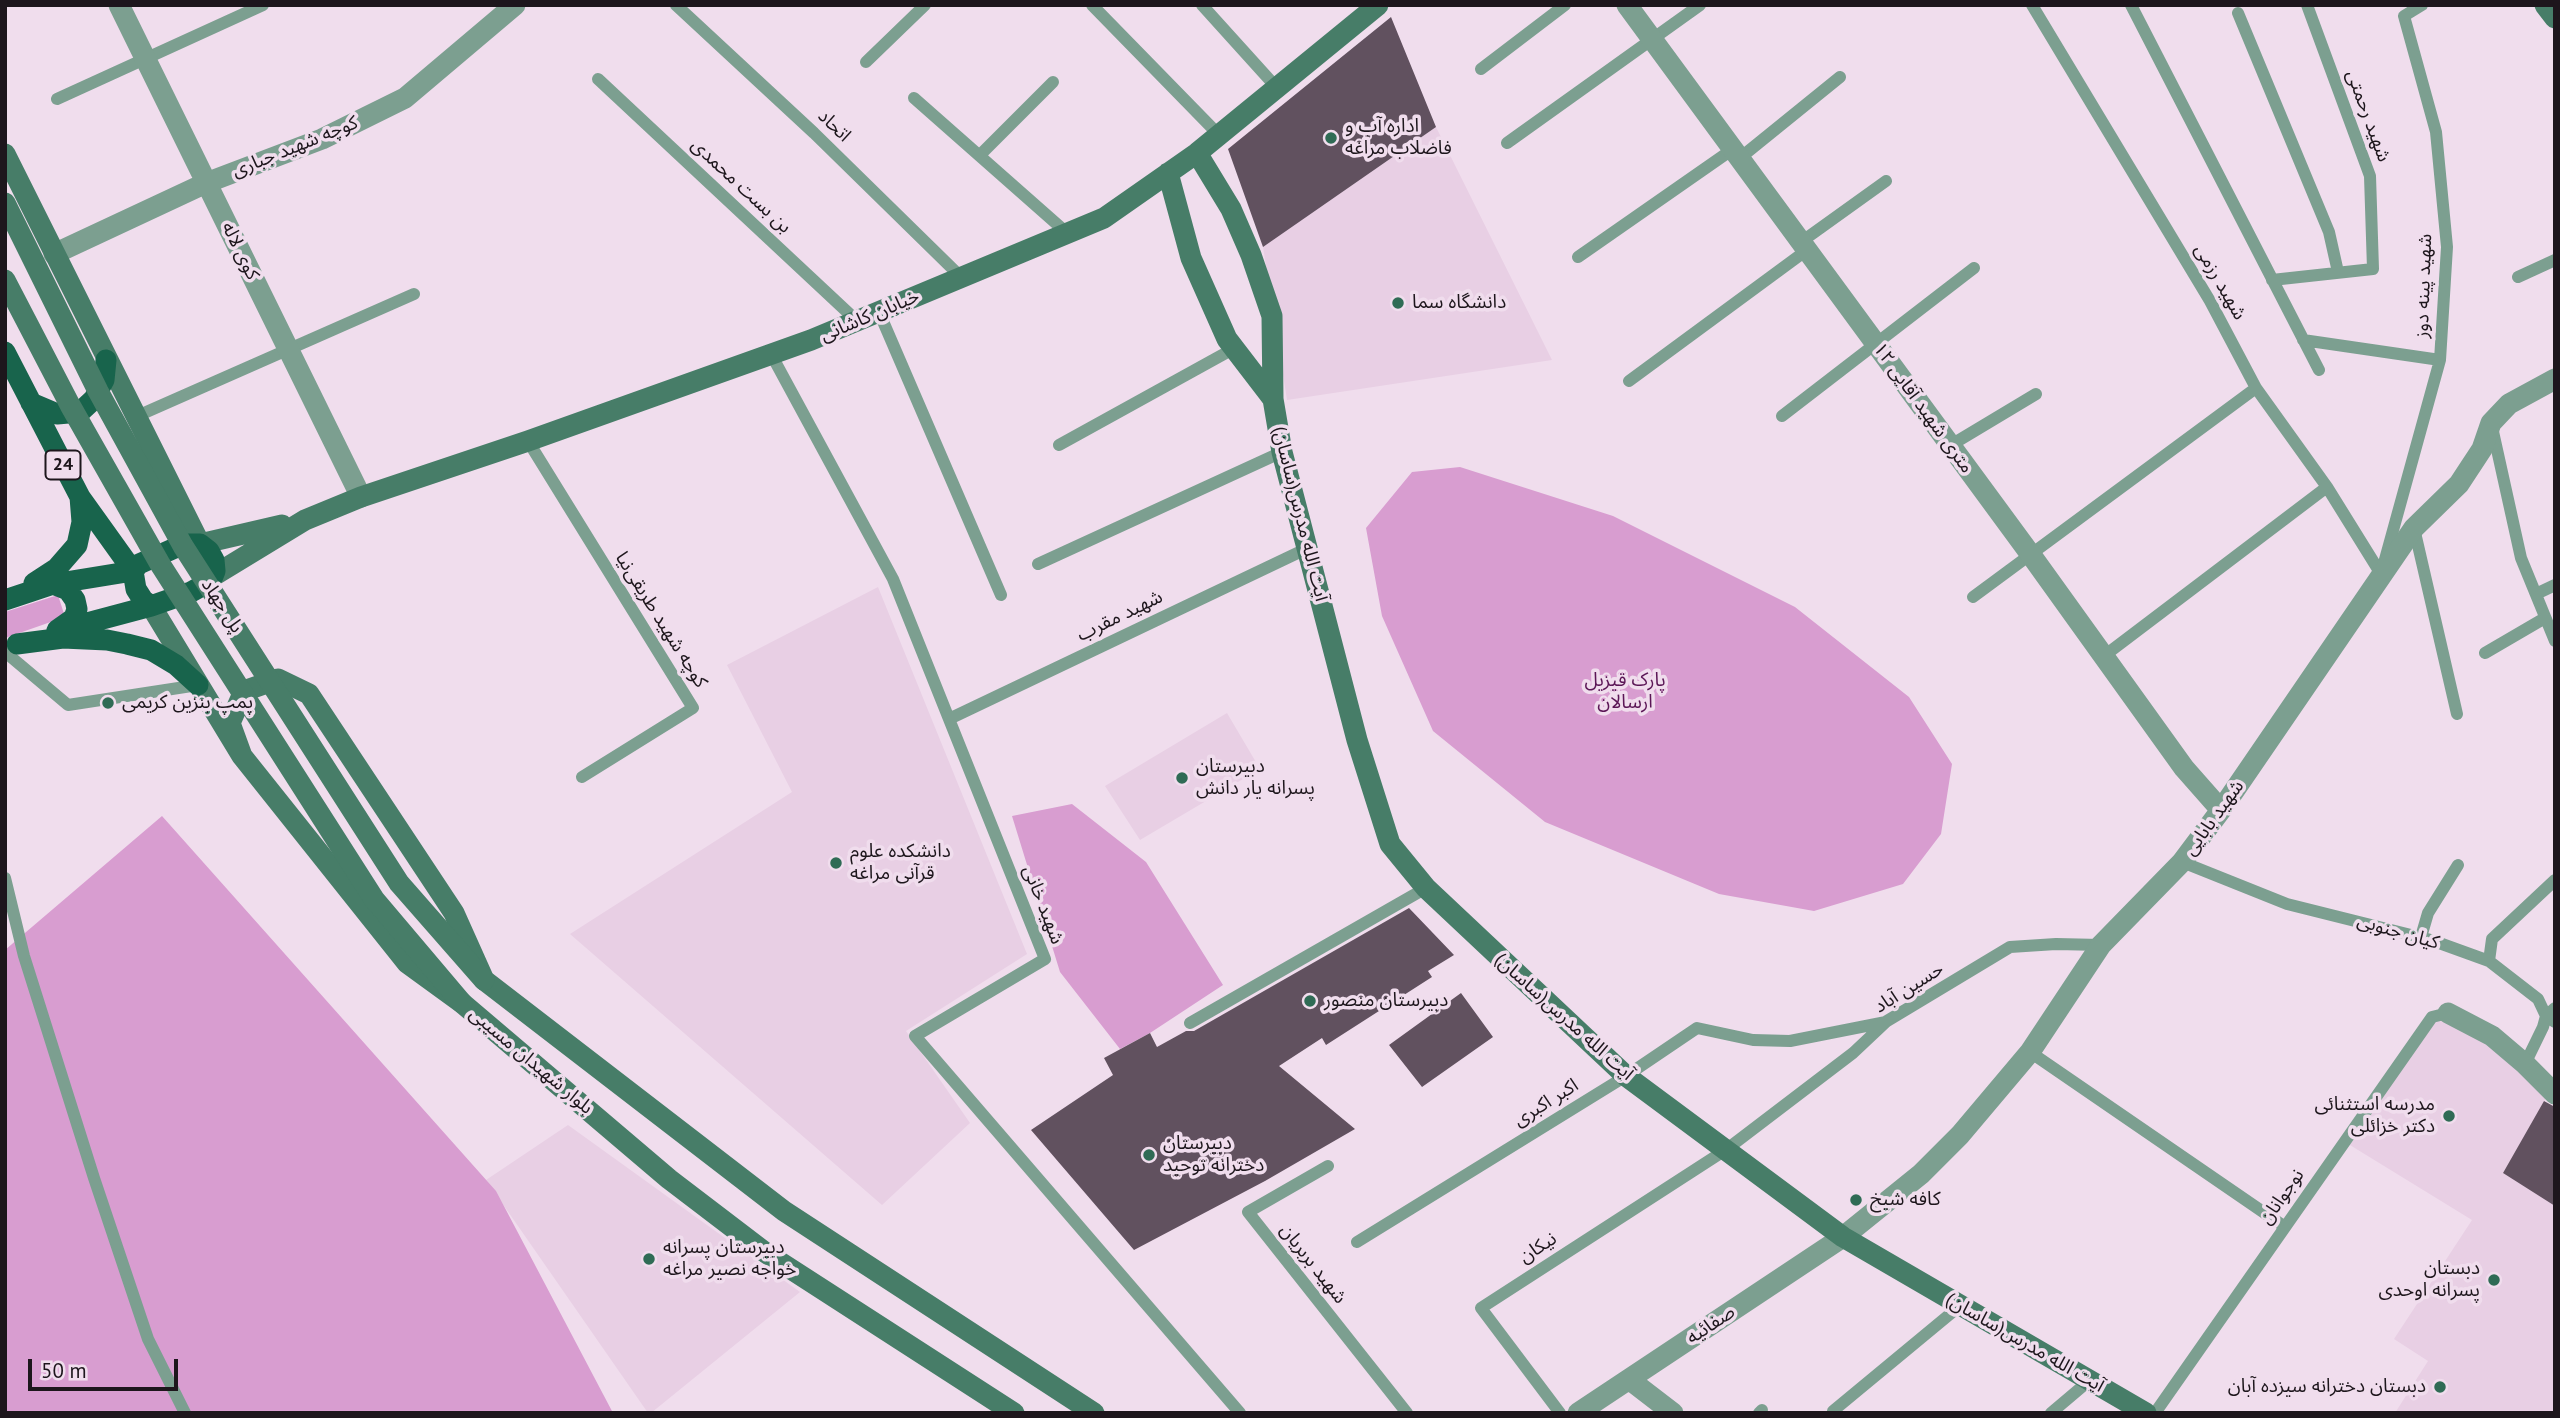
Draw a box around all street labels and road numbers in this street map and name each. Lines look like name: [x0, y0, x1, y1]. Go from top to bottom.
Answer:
street label: شهید رحمتی: [2341, 67, 2395, 165]
street label: اتحاد: [813, 105, 855, 147]
street label: کوچه شهید جباری: [229, 111, 361, 183]
street label: بن بست محمدی: [686, 134, 796, 238]
street label: کوی لاله: [216, 218, 264, 284]
street label: شهید پینه دوز: [2411, 233, 2437, 339]
street label: شهید رزمی: [2189, 240, 2251, 324]
street label: خیابان کاشانی: [817, 285, 923, 347]
street label: ۱۲ متری شهید آقایی: [1868, 338, 1978, 478]
street label: آیت الله مدرس(ساسان): [1267, 424, 1333, 604]
road number: 24: [46, 450, 80, 480]
street label: کوچه شهید طریقی‌نیا: [610, 548, 712, 692]
street label: پل جهاد: [196, 575, 248, 637]
street label: شهید مقرب: [1073, 585, 1167, 647]
street label: شهید بابایی: [2179, 776, 2249, 860]
street label: شهید خانی: [1018, 862, 1068, 948]
street label: کیان جنوبی: [2354, 909, 2442, 955]
street label: آیت الله مدرس(ساسان): [1490, 949, 1638, 1085]
street label: حسین آباد: [1870, 958, 1948, 1018]
street label: بلوار شهیدان مسیبی: [465, 1003, 597, 1119]
street label: اکبر اکبری: [1509, 1074, 1583, 1132]
street label: نوجوانان: [2255, 1165, 2309, 1229]
street label: شهید بربریان: [1275, 1219, 1351, 1309]
street label: نیکان: [1515, 1227, 1561, 1269]
street label: آیت الله مدرس(ساسان): [1942, 1288, 2108, 1398]
street label: صفائیه: [1682, 1301, 1740, 1349]

